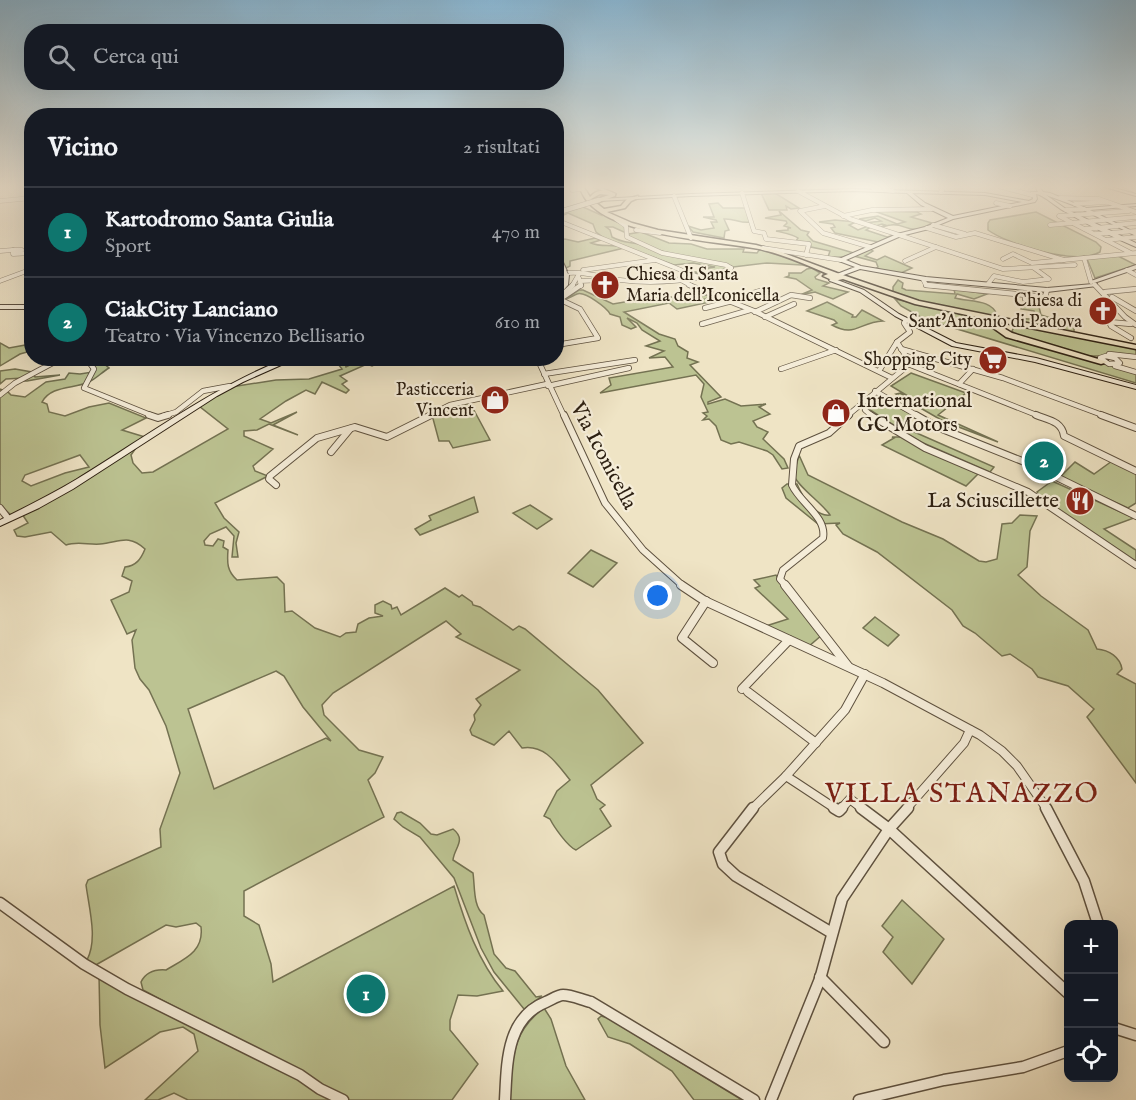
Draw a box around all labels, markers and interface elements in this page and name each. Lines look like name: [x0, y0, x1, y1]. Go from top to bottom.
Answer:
search box: [24, 24, 564, 90]
icon: search: [45, 41, 78, 74]
text: Cerca qui: [93, 43, 179, 71]
text: Vicino: [48, 131, 118, 164]
text: 2 risultati: [463, 135, 540, 160]
text: Kartodromo Santa Giulia: [105, 206, 333, 234]
text: 1: [64, 220, 71, 245]
text: 470 m: [492, 220, 540, 245]
text: Sport: [105, 234, 151, 259]
place label: Chiesa di Santa Maria dell'Iconicella: [626, 264, 780, 308]
church icon: Chiesa di Santa Maria dell'Iconicella: [589, 269, 621, 301]
place label: Chiesa di Sant'Antonio di Padova: [908, 290, 1082, 334]
church icon: Chiesa di Sant'Antonio di Padova: [1087, 295, 1119, 327]
text: CiakCity Lanciano: [105, 296, 278, 324]
text: 2: [63, 310, 72, 335]
text: 610 m: [495, 310, 540, 335]
text: Teatro · Via Vincenzo Bellisario: [105, 324, 365, 349]
supermarket icon: Shopping City: [977, 344, 1009, 376]
place label: Shopping City: [863, 349, 972, 372]
place label: Pasticceria Vincent: [396, 379, 474, 423]
shop icon: Pasticceria Vincent: [479, 384, 511, 416]
place label: International GC Motors: [857, 388, 972, 439]
street label: Via Iconicella: [563, 397, 643, 515]
shop icon: International GC Motors: [820, 397, 852, 429]
pin: 2: [1024, 438, 1064, 484]
restaurant icon: La Sciuscillette: [1064, 485, 1096, 517]
place label: La Sciuscillette: [927, 488, 1059, 515]
your location: [643, 581, 672, 610]
district label: VILLA STANAZZO: [824, 777, 1099, 812]
map controls: [1064, 920, 1118, 1082]
button: +: [1064, 920, 1118, 974]
pin: 1: [346, 972, 386, 1016]
button: −: [1064, 974, 1118, 1028]
button: locate: [1064, 1028, 1118, 1082]

